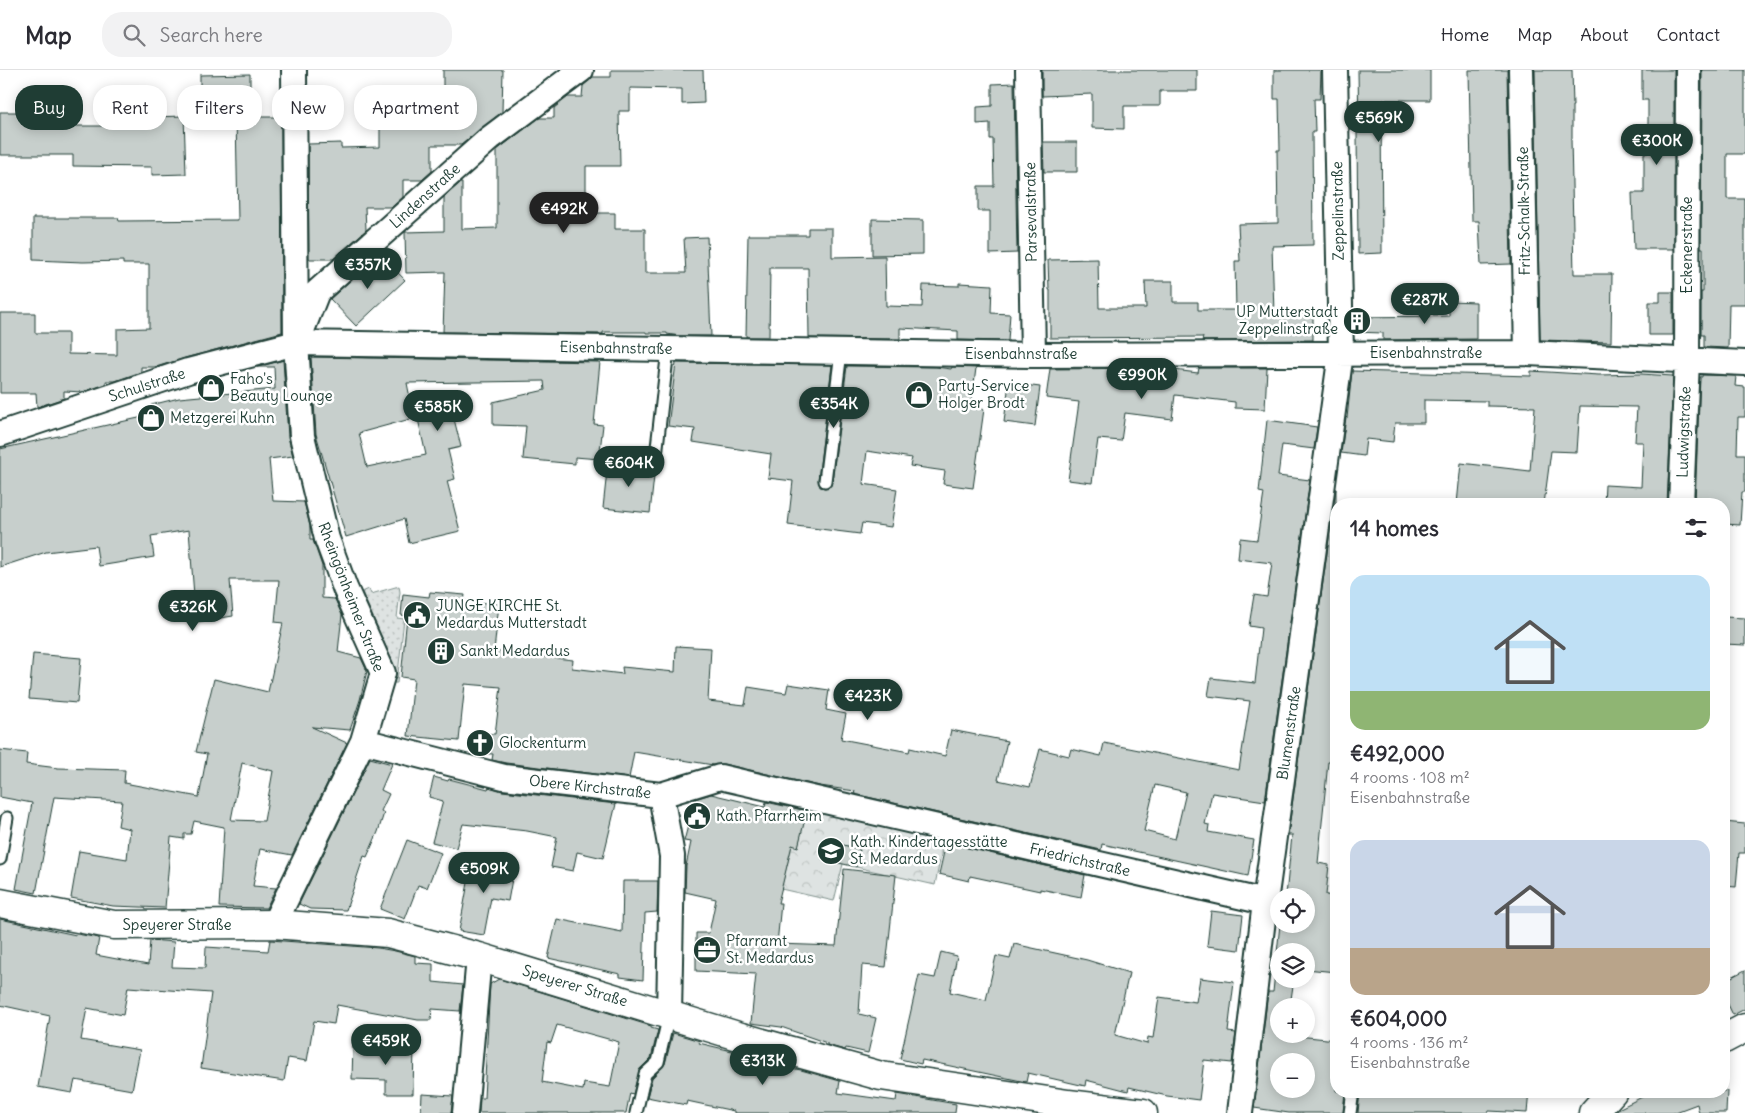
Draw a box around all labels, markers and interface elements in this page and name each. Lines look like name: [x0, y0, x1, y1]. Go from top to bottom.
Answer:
search box: [102, 12, 452, 57]
text: Map: [25, 20, 72, 50]
icon: search: [120, 21, 148, 49]
text: Search here: [160, 23, 263, 47]
text: Home: [1441, 23, 1489, 46]
text: Map: [1517, 23, 1552, 46]
text: About: [1580, 23, 1628, 46]
text: Contact: [1656, 23, 1720, 46]
chip: Buy: [15, 85, 83, 130]
chip: Rent: [93, 85, 167, 130]
chip: Filters: [177, 85, 262, 130]
chip: New: [272, 85, 344, 130]
chip: Apartment: [354, 85, 477, 130]
pin: €569K: [1344, 100, 1414, 143]
text: €569K: [1355, 107, 1403, 127]
pin: €300K: [1622, 124, 1692, 166]
text: €300K: [1632, 130, 1682, 150]
street label: Fritz-Schalk-Straße: [1513, 146, 1534, 276]
street label: Lindenstraße: [385, 159, 464, 232]
street label: Zeppelinstraße: [1327, 161, 1348, 261]
street label: Parsevalstraße: [1020, 162, 1041, 262]
pin: €492K: [529, 191, 599, 234]
street label: Eckenerstraße: [1677, 196, 1696, 294]
text: €492K: [540, 198, 588, 218]
pin: €357K: [333, 248, 403, 290]
text: €357K: [345, 254, 391, 274]
pin: €287K: [1390, 282, 1460, 325]
text: €287K: [1402, 289, 1448, 309]
place label: UP Mutterstadt Zeppelinstraße: [1236, 302, 1338, 338]
building icon: UP Mutterstadt Zeppelinstraße: [1342, 306, 1372, 336]
street label: Eisenbahnstraße: [560, 337, 672, 358]
street label: Eisenbahnstraße: [1370, 343, 1482, 362]
street label: Eisenbahnstraße: [965, 344, 1077, 363]
pin: €990K: [1107, 358, 1177, 400]
street label: Schulstraße: [106, 363, 188, 406]
text: €990K: [1117, 364, 1167, 384]
place label: Faho's Beauty Lounge: [230, 369, 333, 405]
shop icon: Faho's Beauty Lounge: [196, 373, 226, 403]
place label: Party-Service Holger Brodt: [938, 376, 1029, 412]
shop icon: Party-Service Holger Brodt: [904, 380, 934, 410]
pin: €354K: [799, 386, 869, 429]
street label: Ludwigstraße: [1672, 386, 1695, 478]
pin: €585K: [403, 390, 473, 432]
text: €354K: [810, 393, 858, 413]
text: €585K: [414, 396, 462, 416]
shop icon: Metzgerei Kuhn: [136, 403, 166, 433]
place label: Metzgerei Kuhn: [170, 408, 275, 427]
pin: €604K: [594, 446, 664, 488]
text: €604K: [604, 452, 654, 472]
icon: filters: [1682, 514, 1710, 542]
text: 14 homes: [1350, 515, 1439, 542]
street label: Rheingönheimer Straße: [314, 519, 389, 674]
pin: €326K: [158, 590, 228, 632]
text: €326K: [169, 596, 217, 616]
place label: JUNGE KIRCHE St. Medardus Mutterstadt: [436, 596, 587, 632]
public building icon: JUNGE KIRCHE St. Medardus Mutterstadt: [402, 600, 432, 630]
icon: home: [1485, 607, 1575, 697]
building icon: Sankt Medardus: [426, 636, 456, 666]
place label: Sankt Medardus: [460, 641, 570, 660]
pin: €423K: [833, 678, 903, 721]
text: €423K: [844, 685, 892, 705]
street label: Blumenstraße: [1273, 685, 1304, 781]
church icon: Glockenturm: [465, 728, 495, 758]
place label: Glockenturm: [499, 733, 587, 752]
text: €492,000: [1350, 740, 1445, 767]
text: 4 rooms · 108 m²: [1350, 767, 1470, 787]
street label: Obere Kirchstraße: [528, 771, 652, 802]
text: Eisenbahnstraße: [1350, 787, 1470, 807]
public building icon: Kath. Pfarrheim: [682, 801, 712, 831]
place label: Kath. Pfarrheim: [716, 806, 822, 825]
place label: Kath. Kindertagesstätte St. Medardus: [850, 832, 1008, 868]
school or university icon: Kath. Kindertagesstätte St. Medardus: [816, 836, 846, 866]
street label: Friedrichstraße: [1028, 839, 1132, 880]
pin: €509K: [449, 852, 519, 894]
text: €509K: [459, 858, 509, 878]
icon: home: [1485, 872, 1575, 962]
map controls: [1270, 888, 1315, 1098]
button: locate: [1270, 888, 1315, 933]
street label: Speyerer Straße: [123, 915, 231, 934]
place label: Pfarramt St. Medardus: [726, 931, 814, 967]
office icon: Pfarramt St. Medardus: [692, 935, 722, 965]
button: layers: [1270, 943, 1315, 988]
street label: Speyerer Straße: [520, 961, 630, 1011]
button: +: [1270, 998, 1315, 1043]
text: €604,000: [1350, 1005, 1447, 1032]
pin: €459K: [351, 1024, 421, 1066]
text: €459K: [362, 1030, 410, 1050]
text: 4 rooms · 136 m²: [1350, 1032, 1468, 1052]
pin: €313K: [728, 1044, 798, 1086]
text: €313K: [741, 1050, 785, 1070]
text: Eisenbahnstraße: [1350, 1052, 1470, 1072]
button: −: [1270, 1053, 1315, 1098]

